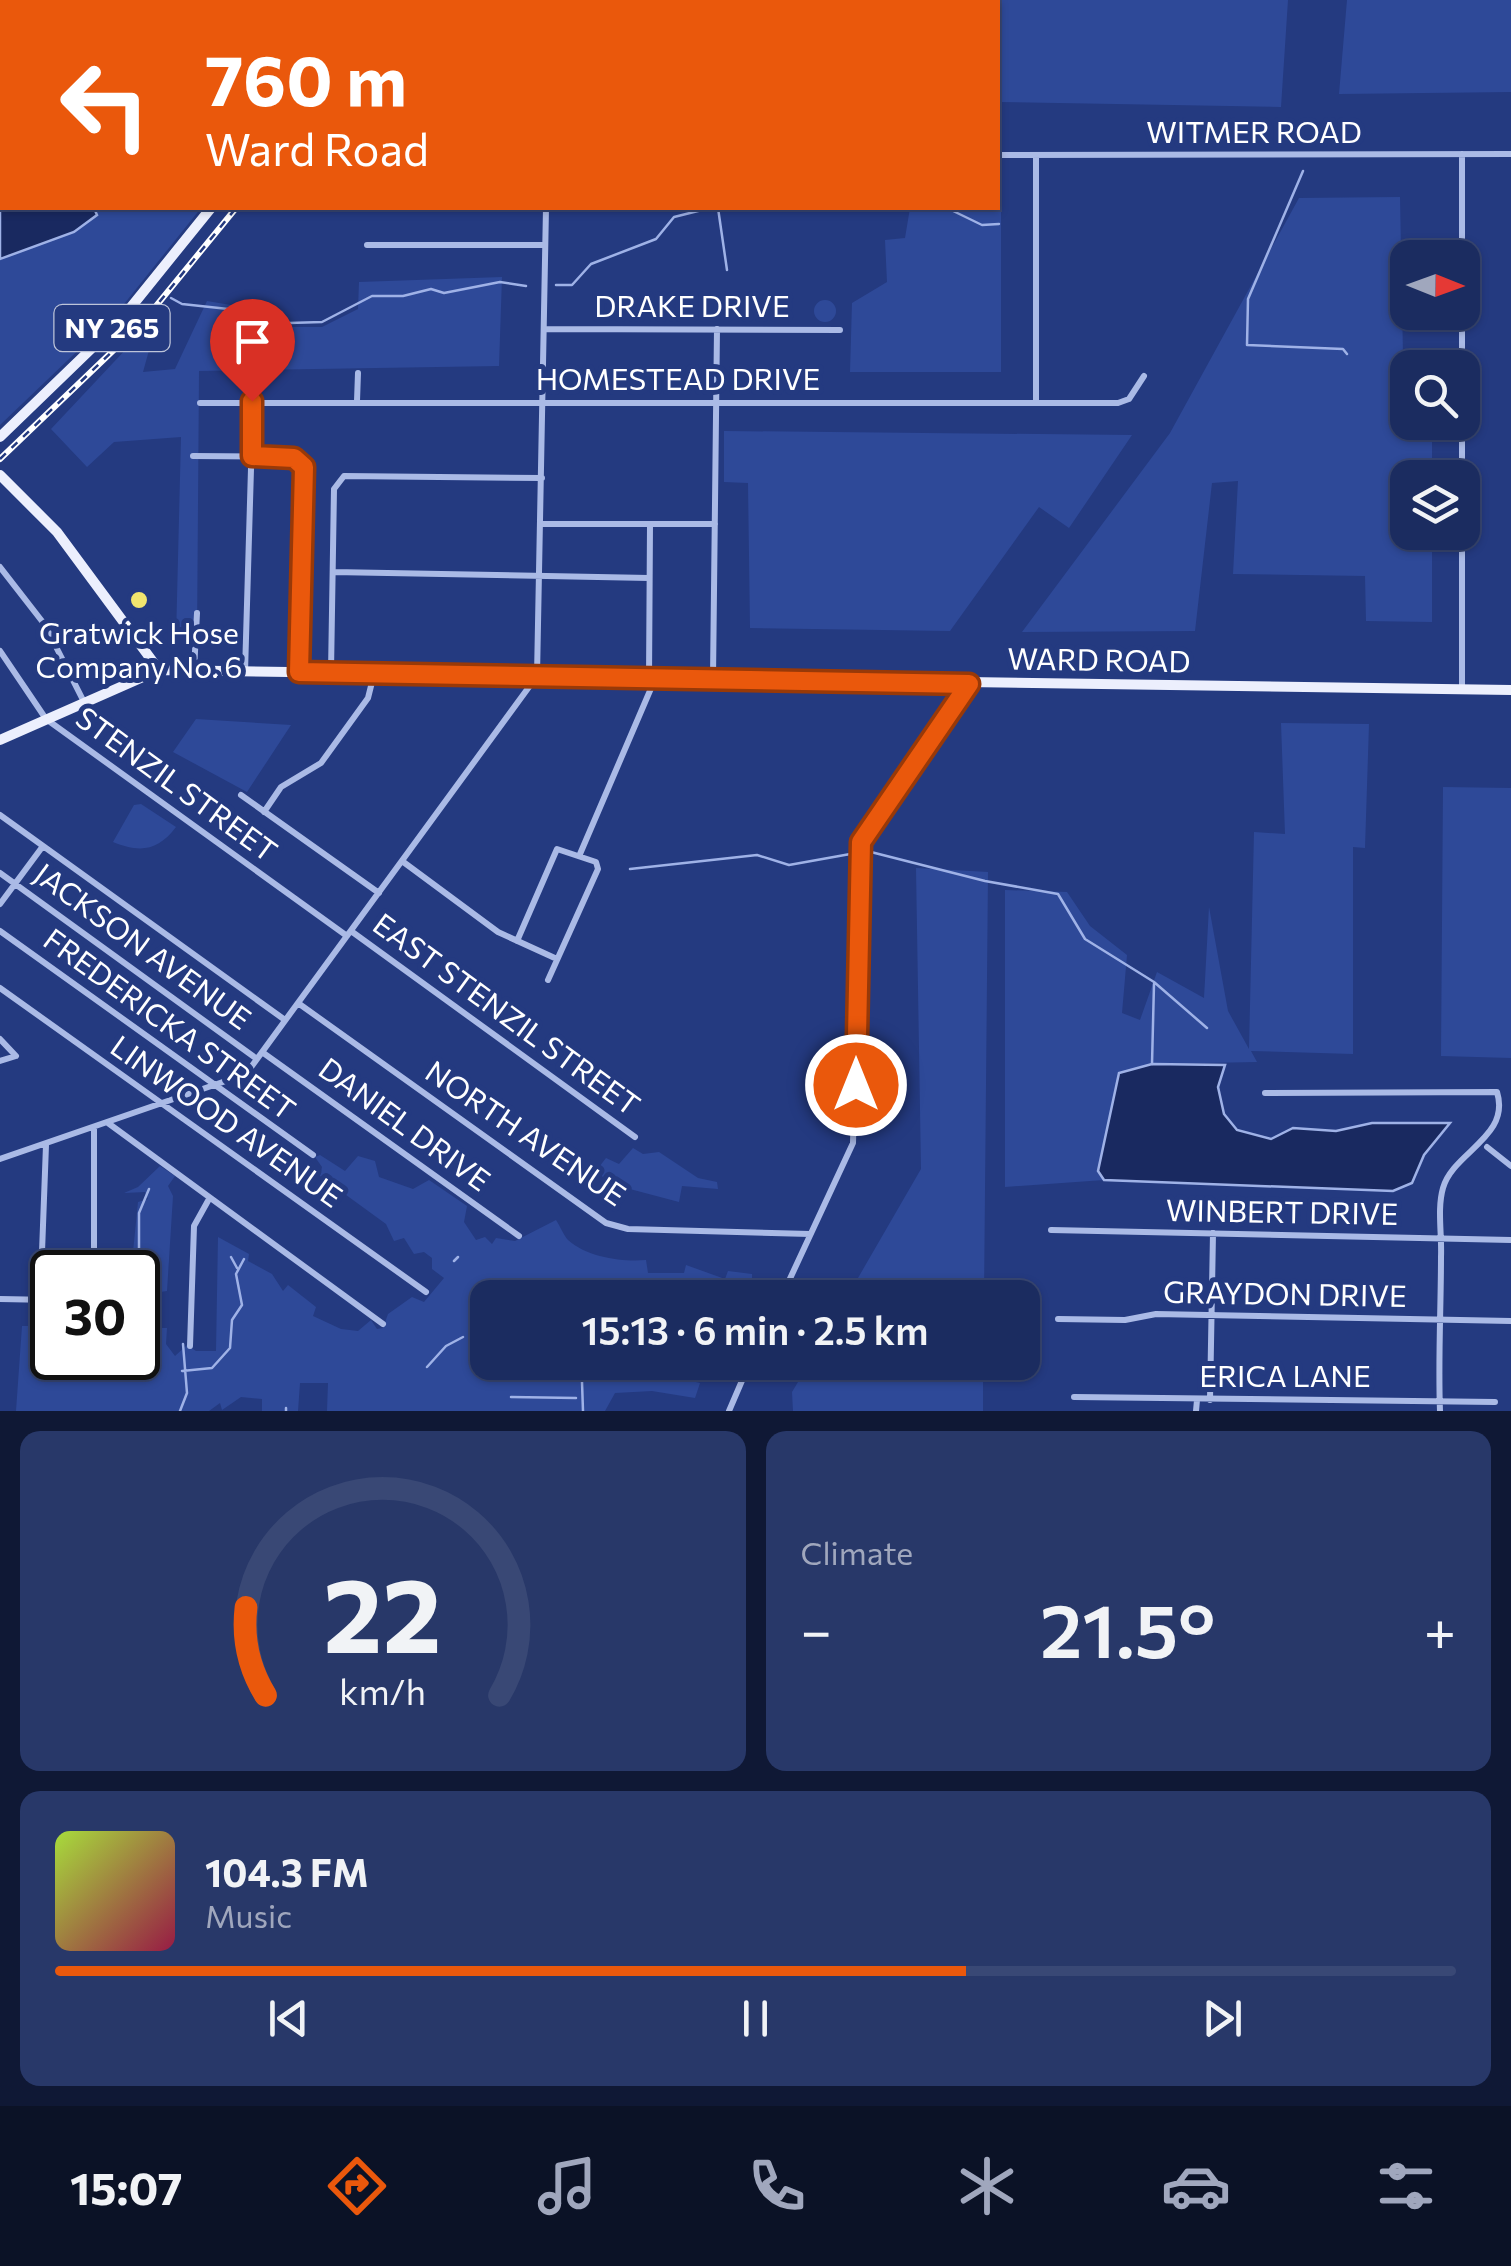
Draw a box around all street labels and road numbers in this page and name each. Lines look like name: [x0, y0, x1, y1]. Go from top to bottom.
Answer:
street label: WITMER ROAD: [1146, 112, 1362, 149]
street label: DRAKE DRIVE: [594, 286, 790, 323]
road number: NY 265: [54, 305, 170, 351]
street label: HOMESTEAD DRIVE: [536, 359, 820, 396]
street label: WARD ROAD: [1007, 638, 1191, 679]
street label: STENZIL STREET: [70, 698, 285, 868]
street label: JACKSON AVENUE: [28, 854, 259, 1036]
street label: EAST STENZIL STREET: [367, 904, 648, 1122]
street label: FREDERICKA STREET: [37, 919, 304, 1127]
street label: LINWOOD AVENUE: [104, 1026, 350, 1214]
street label: DANIEL DRIVE: [313, 1048, 498, 1197]
street label: NORTH AVENUE: [419, 1051, 633, 1213]
street label: WINBERT DRIVE: [1166, 1190, 1398, 1231]
street label: GRAYDON DRIVE: [1163, 1272, 1407, 1313]
street label: ERICA LANE: [1199, 1356, 1371, 1393]

